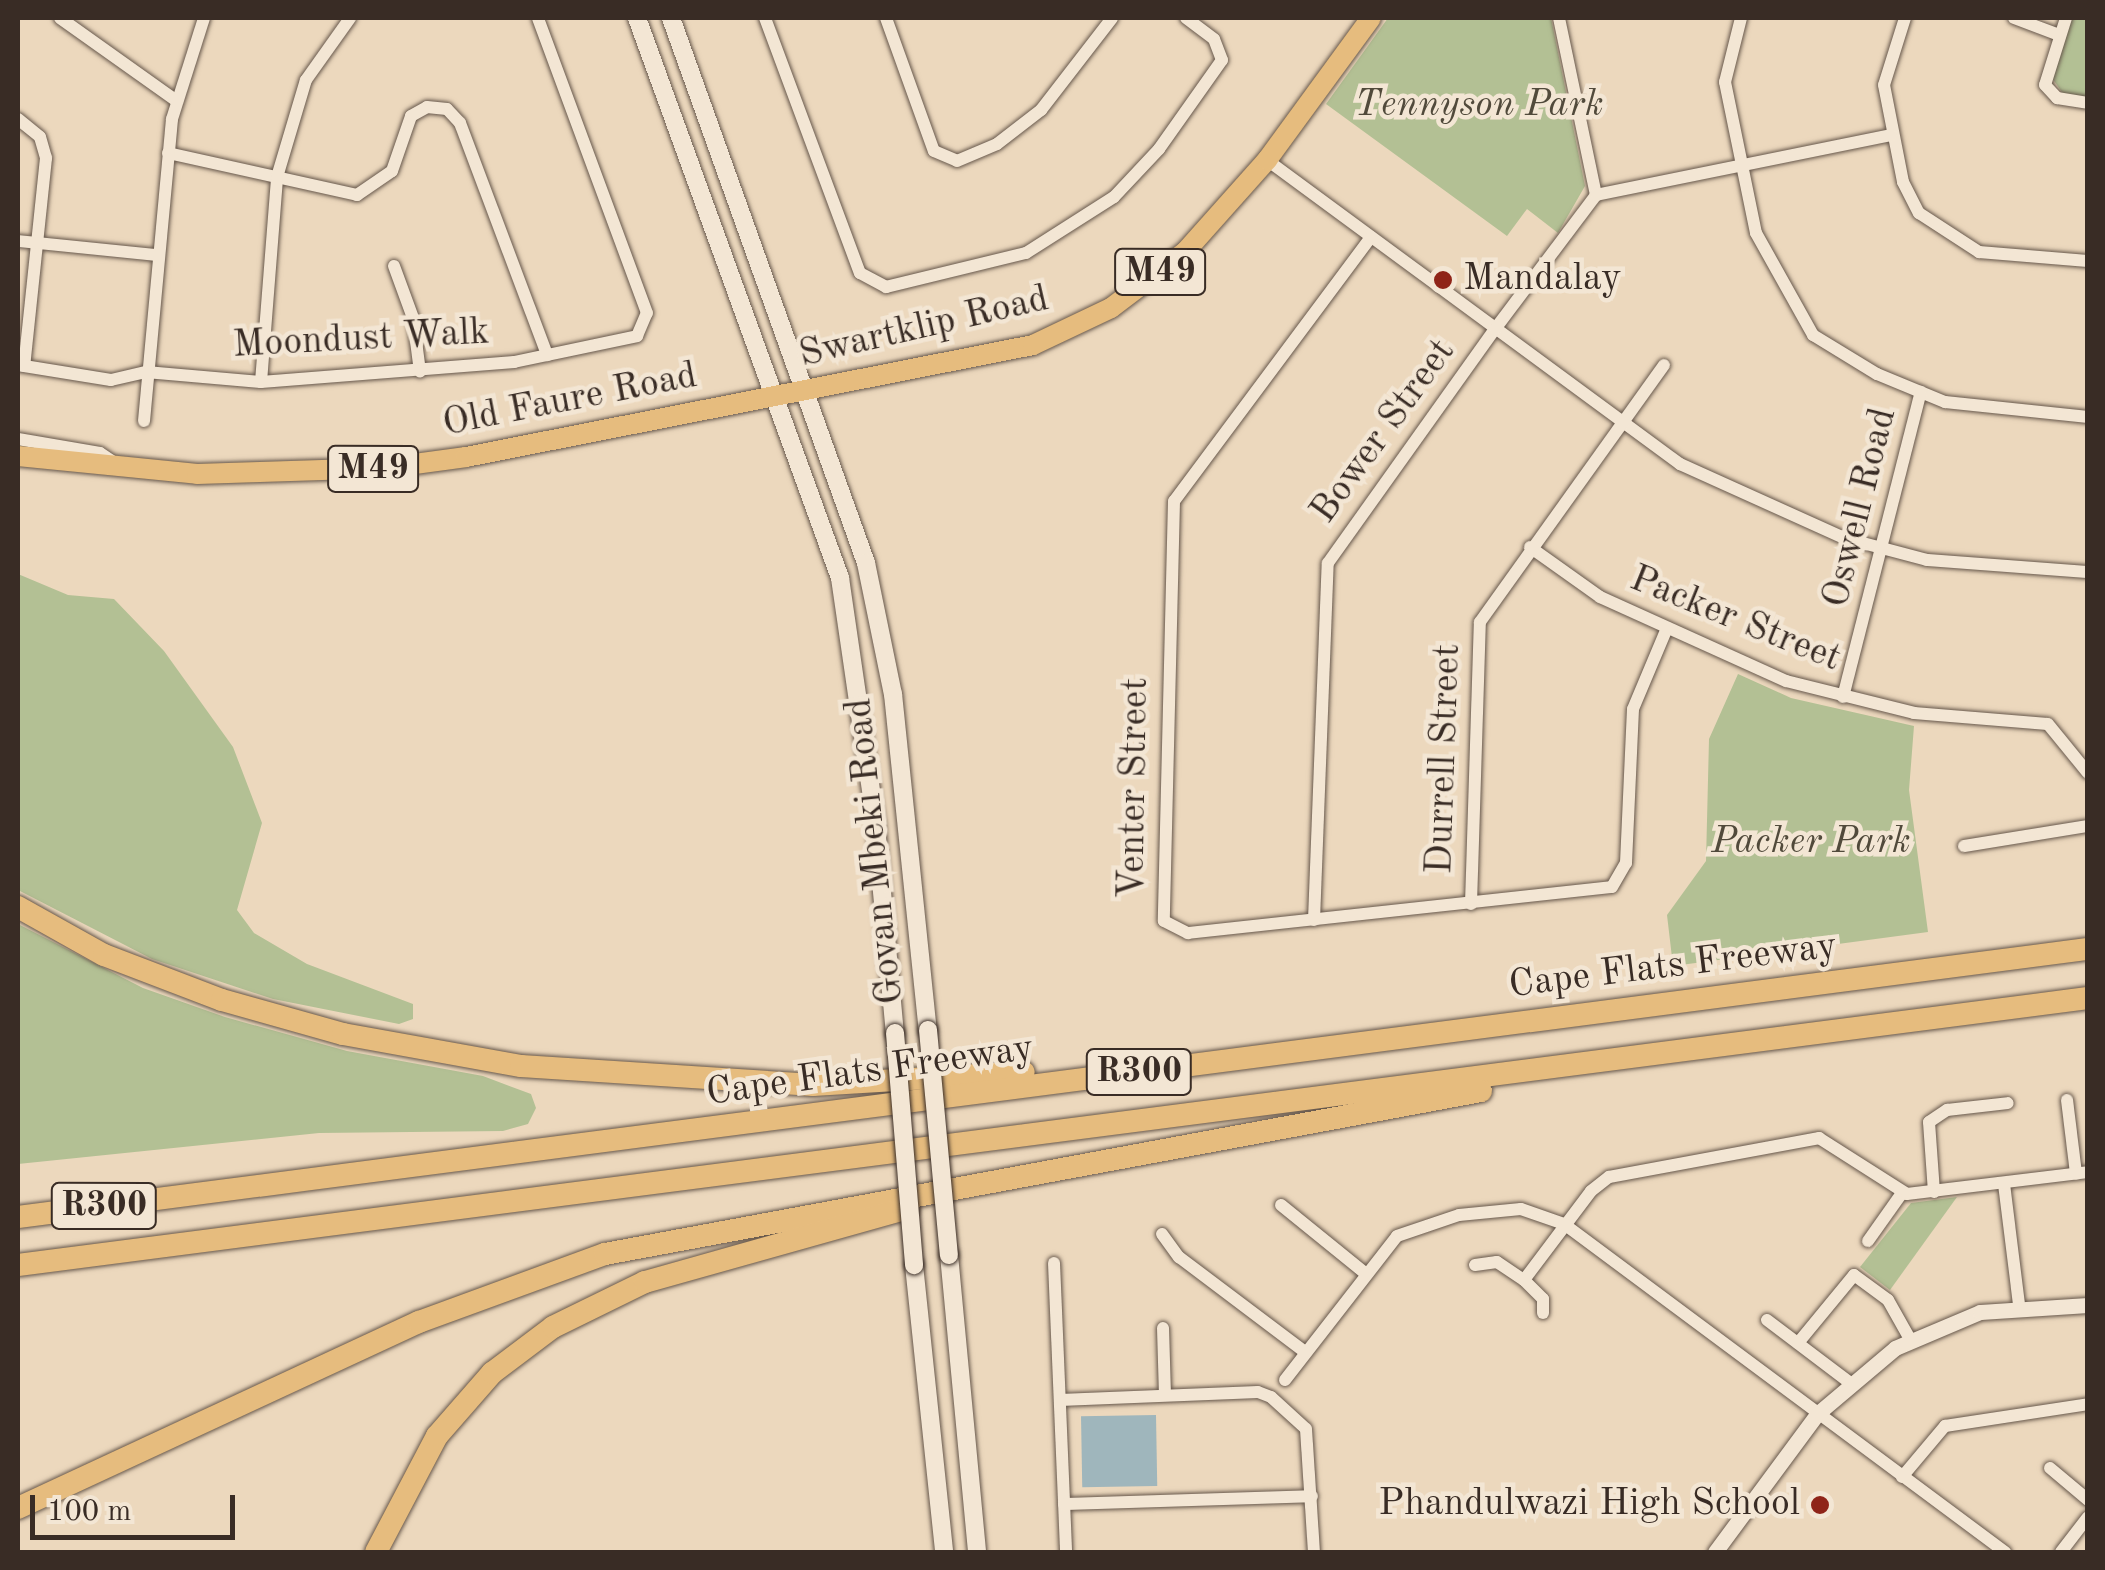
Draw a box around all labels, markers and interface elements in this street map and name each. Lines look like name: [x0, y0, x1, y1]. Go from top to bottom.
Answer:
park label: Tennyson Park: [1354, 83, 1604, 129]
road number: M49: [1112, 242, 1208, 302]
place label: Mandalay: [1463, 257, 1621, 303]
marker: Mandalay: [1432, 269, 1454, 291]
street label: Swartklip Road: [795, 277, 1053, 379]
street label: Moondust Walk: [232, 311, 490, 369]
street label: Bower Street: [1302, 331, 1466, 533]
street label: Old Faure Road: [439, 354, 701, 448]
street label: Oswell Road: [1814, 403, 1908, 613]
road number: M49: [326, 439, 420, 499]
street label: Packer Street: [1623, 557, 1847, 683]
street label: Durrell Street: [1418, 643, 1472, 875]
street label: Venter Street: [1110, 677, 1160, 899]
street label: Govan Mbeki Road: [837, 696, 915, 1006]
park label: Packer Park: [1711, 820, 1911, 866]
street label: Cape Flats Freeway: [1506, 924, 1840, 1010]
street label: Cape Flats Freeway: [703, 1026, 1037, 1118]
road number: R300: [1084, 1042, 1194, 1102]
road number: R300: [49, 1176, 159, 1236]
scale bar: [35, 1475, 240, 1537]
place label: Phandulwazi High School: [1378, 1482, 1800, 1528]
marker: Phandulwazi High School: [1809, 1494, 1831, 1516]
text: 100 m: [47, 1497, 131, 1527]

